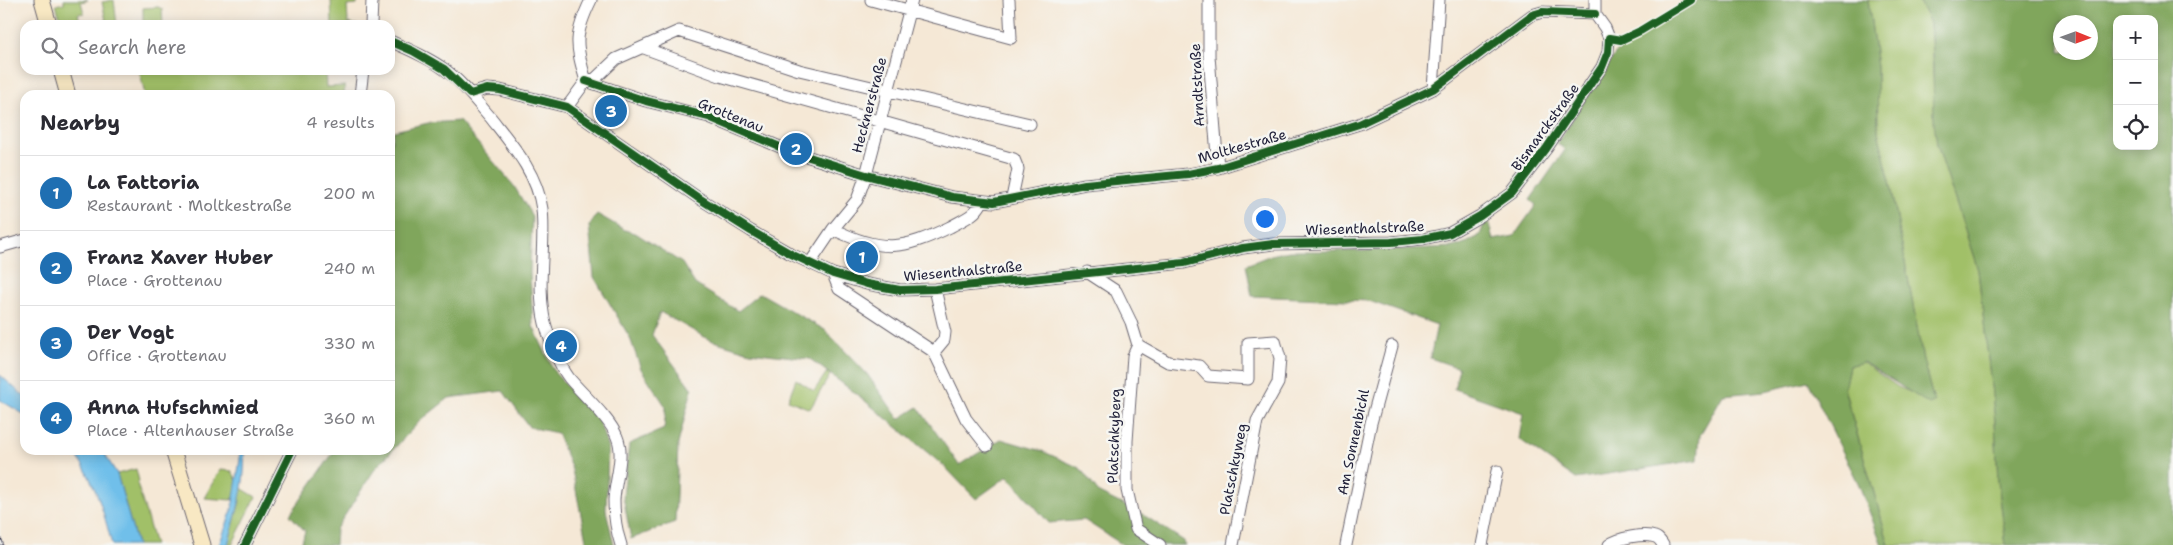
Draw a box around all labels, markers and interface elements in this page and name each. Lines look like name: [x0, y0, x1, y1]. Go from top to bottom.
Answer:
north arrow: [2053, 15, 2098, 60]
map controls: [2113, 15, 2158, 150]
button: +: [2113, 15, 2158, 60]
search box: [20, 20, 395, 75]
icon: search: [38, 34, 66, 62]
text: Search here: [78, 35, 187, 60]
street label: Arndtstraße: [1186, 43, 1208, 127]
street label: Hecknerstraße: [848, 55, 890, 155]
button: −: [2113, 60, 2158, 105]
street label: Bismarckstraße: [1507, 80, 1583, 174]
pin: 3: [595, 92, 627, 130]
street label: Grottenau: [695, 94, 767, 136]
button: locate: [2113, 105, 2158, 150]
text: Nearby: [40, 109, 120, 137]
text: 4 results: [306, 112, 375, 133]
street label: Moltkestraße: [1196, 125, 1288, 167]
pin: 2: [780, 130, 812, 168]
text: La Fattoria: [87, 170, 199, 195]
text: 1: [52, 183, 60, 204]
text: 200 m: [323, 183, 375, 204]
text: Restaurant · Moltkestraße: [87, 195, 292, 216]
your location: [1252, 206, 1278, 232]
street label: Wiesenthalstraße: [1305, 217, 1425, 239]
pin: 1: [846, 238, 878, 276]
text: Franz Xaver Huber: [87, 245, 273, 270]
street label: Wiesenthalstraße: [903, 257, 1023, 285]
text: 2: [50, 258, 62, 279]
text: 240 m: [323, 258, 375, 279]
text: Place · Grottenau: [87, 270, 222, 291]
text: Der Vogt: [87, 320, 174, 345]
pin: 4: [545, 327, 577, 365]
text: 3: [50, 333, 62, 354]
text: 330 m: [323, 333, 375, 354]
text: Office · Grottenau: [87, 345, 227, 366]
street label: Am Sonnenbichl: [1333, 387, 1373, 497]
street label: Platschkyberg: [1103, 388, 1125, 484]
text: Anna Hufschmied: [87, 395, 259, 420]
text: 4: [50, 408, 62, 429]
text: 360 m: [323, 408, 375, 429]
text: Place · Altenhauser Straße: [87, 420, 294, 441]
street label: Platschkyweg: [1215, 422, 1251, 516]

